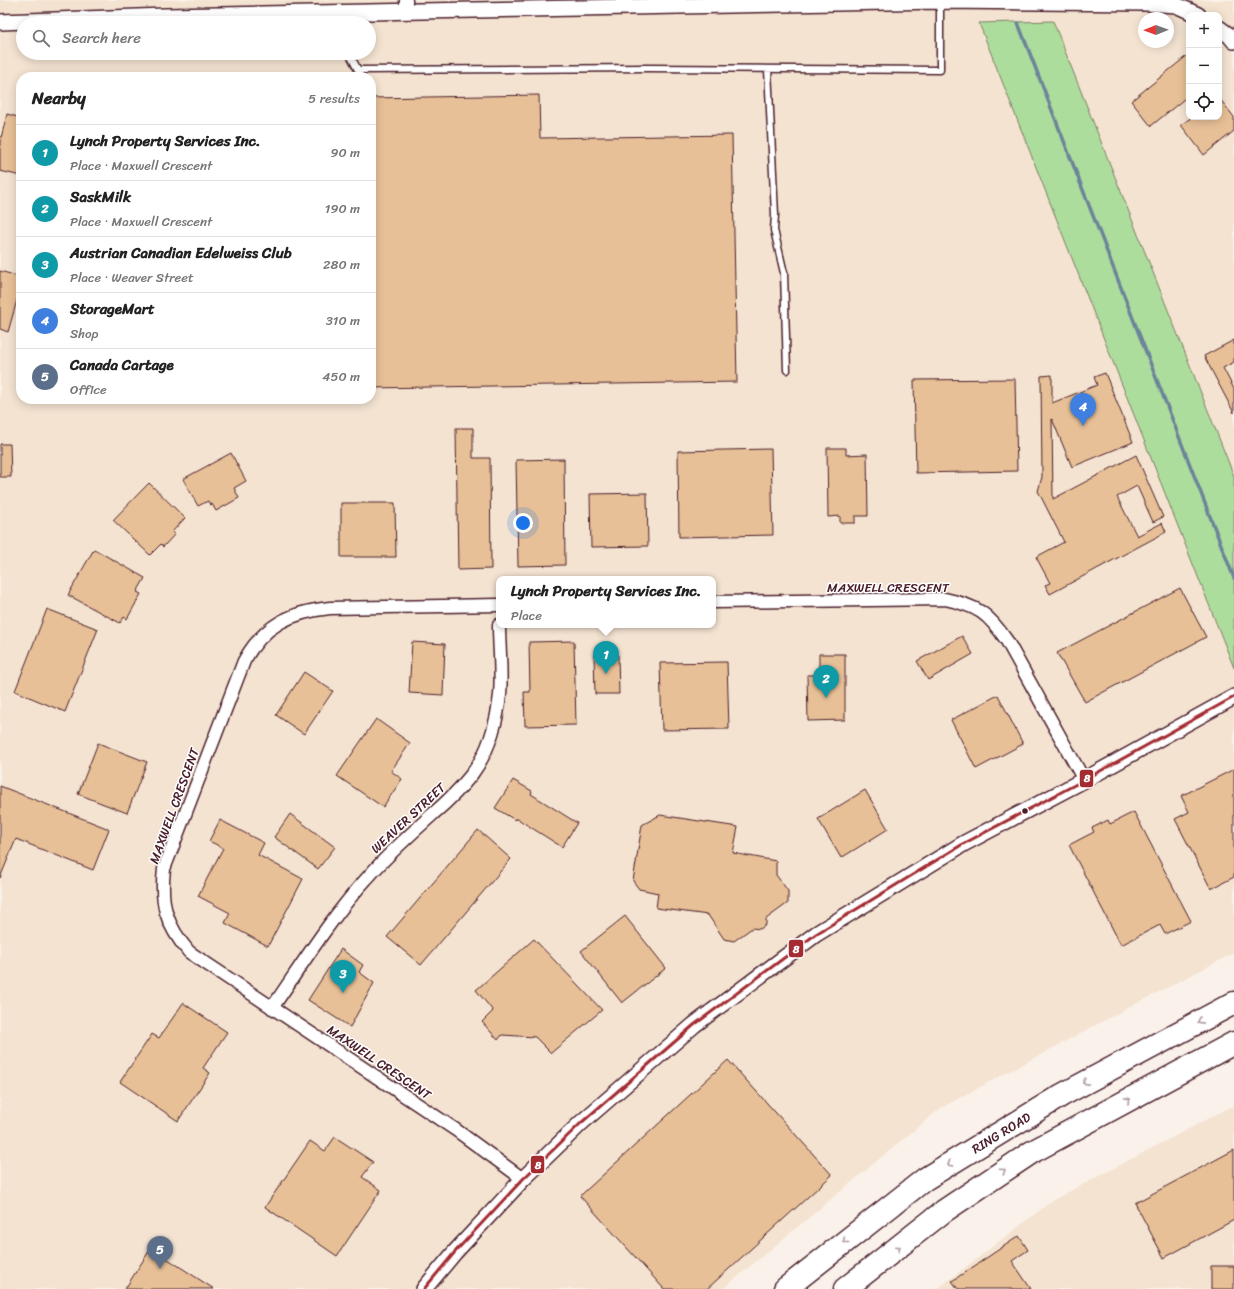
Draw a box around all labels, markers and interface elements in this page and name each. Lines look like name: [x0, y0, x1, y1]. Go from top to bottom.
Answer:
north arrow: [1138, 12, 1174, 48]
map controls: [1186, 12, 1222, 120]
button: +: [1186, 12, 1222, 48]
search box: [16, 16, 376, 60]
text: Search here: [62, 25, 141, 51]
icon: search: [30, 27, 52, 49]
button: −: [1186, 48, 1222, 84]
text: Nearby: [32, 83, 86, 113]
button: locate: [1186, 84, 1222, 120]
text: 5 results: [308, 87, 360, 110]
text: Lynch Property Services Inc.: [70, 128, 261, 154]
text: 1: [42, 141, 48, 164]
text: 90 m: [330, 141, 360, 164]
text: Place · Maxwell Crescent: [70, 154, 212, 177]
text: SaskMilk: [70, 184, 131, 210]
text: 2: [41, 197, 49, 220]
text: 190 m: [325, 197, 360, 220]
text: Place · Maxwell Crescent: [70, 210, 212, 233]
text: Austrian Canadian Edelweiss Club: [70, 240, 292, 266]
text: 3: [41, 253, 49, 276]
text: 280 m: [323, 253, 360, 276]
text: Place · Weaver Street: [70, 266, 194, 289]
text: StorageMart: [70, 296, 155, 322]
text: 4: [41, 309, 49, 332]
text: 310 m: [326, 309, 360, 332]
text: Shop: [70, 322, 98, 345]
text: Canada Cartage: [70, 352, 174, 378]
text: 5: [41, 365, 49, 388]
text: 450 m: [322, 365, 360, 388]
text: Office: [70, 378, 107, 401]
pin: 4: [1070, 393, 1096, 426]
your location: [513, 513, 533, 533]
popup: [496, 576, 716, 628]
street label: MAXWELL CRESCENT: [827, 576, 950, 599]
text: Lynch Property Services Inc.: [511, 578, 701, 604]
text: Place: [511, 604, 542, 627]
pin: 1: [593, 641, 619, 674]
pin: 2: [813, 665, 839, 698]
street label: MAXWELL CRESCENT: [142, 744, 206, 867]
line badge: 8: [1079, 769, 1094, 788]
text: 8: [1083, 769, 1091, 788]
street label: WEAVER STREET: [365, 776, 452, 859]
unlabelled marker: [1020, 806, 1030, 816]
line badge: 8: [788, 939, 804, 958]
text: 8: [792, 940, 800, 959]
pin: 3: [330, 960, 356, 993]
one-way arrow: [1196, 1016, 1204, 1024]
street label: MAXWELL CRESCENT: [322, 1018, 437, 1106]
one-way arrow: [1082, 1078, 1089, 1085]
one-way arrow: [1124, 1097, 1131, 1105]
street label: RING ROAD: [967, 1105, 1035, 1160]
line badge: 8: [530, 1155, 545, 1174]
text: 8: [534, 1156, 542, 1175]
one-way arrow: [947, 1159, 954, 1167]
one-way arrow: [999, 1168, 1006, 1176]
pin: 5: [147, 1236, 173, 1269]
one-way arrow: [843, 1237, 850, 1244]
one-way arrow: [894, 1245, 901, 1252]

